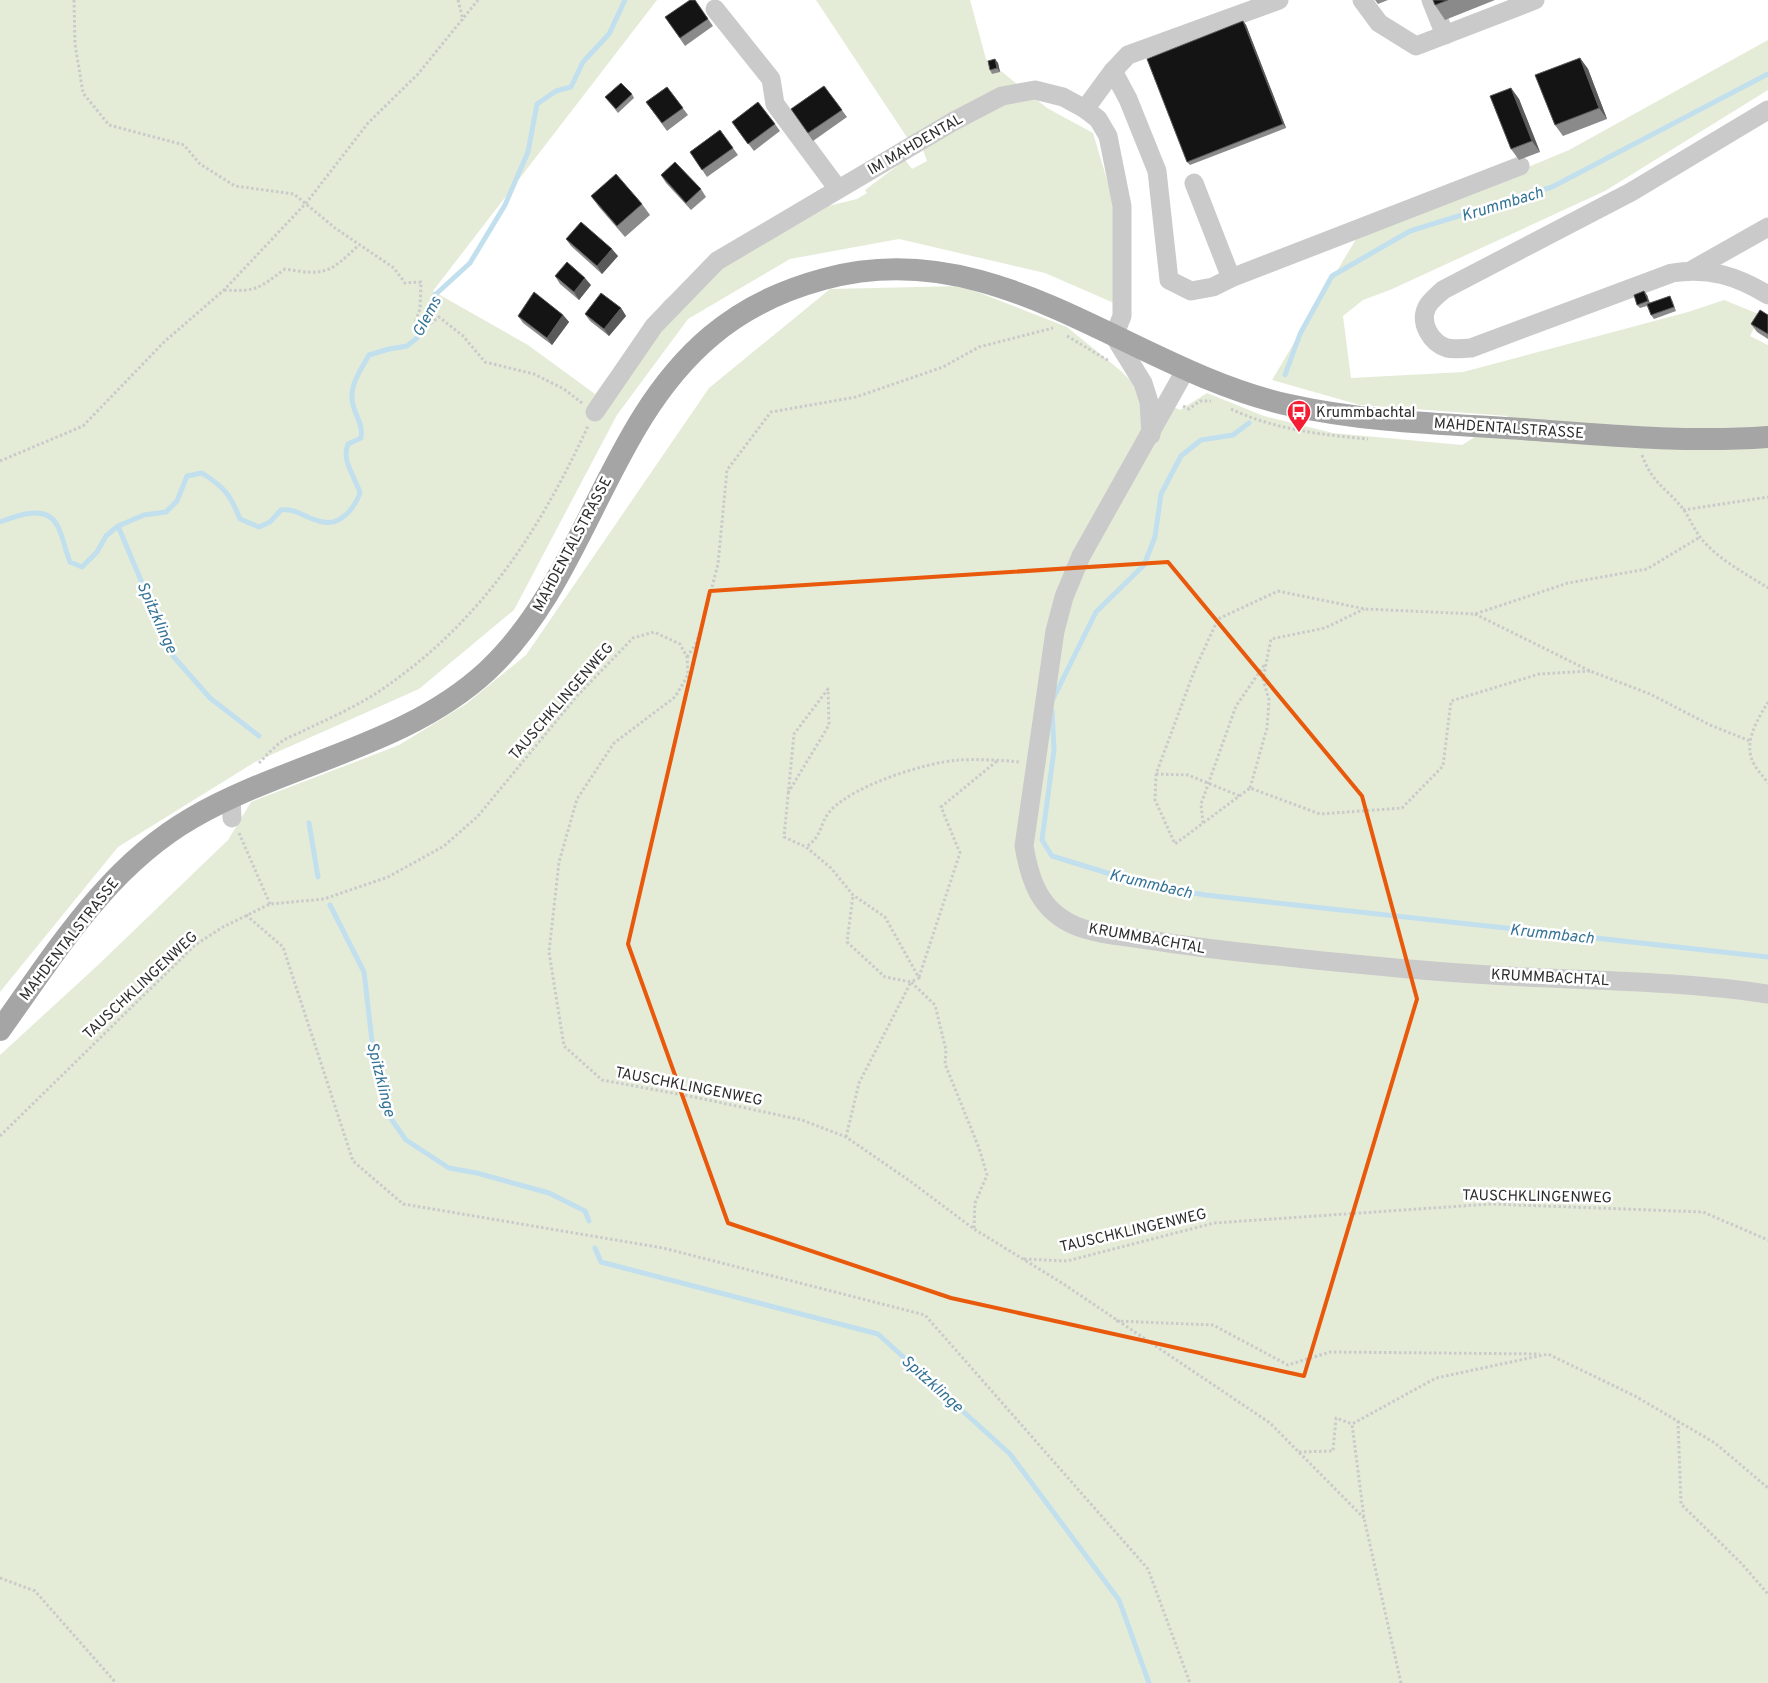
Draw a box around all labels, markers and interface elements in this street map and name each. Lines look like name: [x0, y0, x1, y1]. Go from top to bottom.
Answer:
street label: IM MAHDENTAL: [865, 110, 967, 180]
water label: Krummbach: [1459, 183, 1546, 227]
water label: Glems: [409, 292, 447, 341]
bus stop icon: Krummbachtal: [1286, 399, 1312, 433]
place label: Krummbachtal: [1316, 404, 1416, 423]
street label: MAHDENTALSTRASSE: [1433, 415, 1585, 444]
street label: MAHDENTALSTRASSE: [530, 474, 617, 616]
water label: Spitzklinge: [132, 579, 181, 657]
street label: TAUSCHKLINGENWEG: [506, 639, 619, 765]
water label: Krummbach: [1107, 866, 1194, 904]
street label: MAHDENTALSTRASSE: [16, 875, 124, 1005]
street label: KRUMMBACHTAL: [1087, 920, 1207, 959]
water label: Krummbach: [1509, 921, 1595, 949]
street label: TAUSCHKLINGENWEG: [80, 928, 202, 1044]
street label: KRUMMBACHTAL: [1490, 966, 1609, 991]
water label: Spitzklinge: [361, 1040, 399, 1120]
street label: TAUSCHKLINGENWEG: [613, 1064, 764, 1111]
street label: TAUSCHKLINGENWEG: [1462, 1187, 1612, 1208]
street label: TAUSCHKLINGENWEG: [1058, 1205, 1209, 1258]
water label: Spitzklinge: [897, 1352, 967, 1418]

